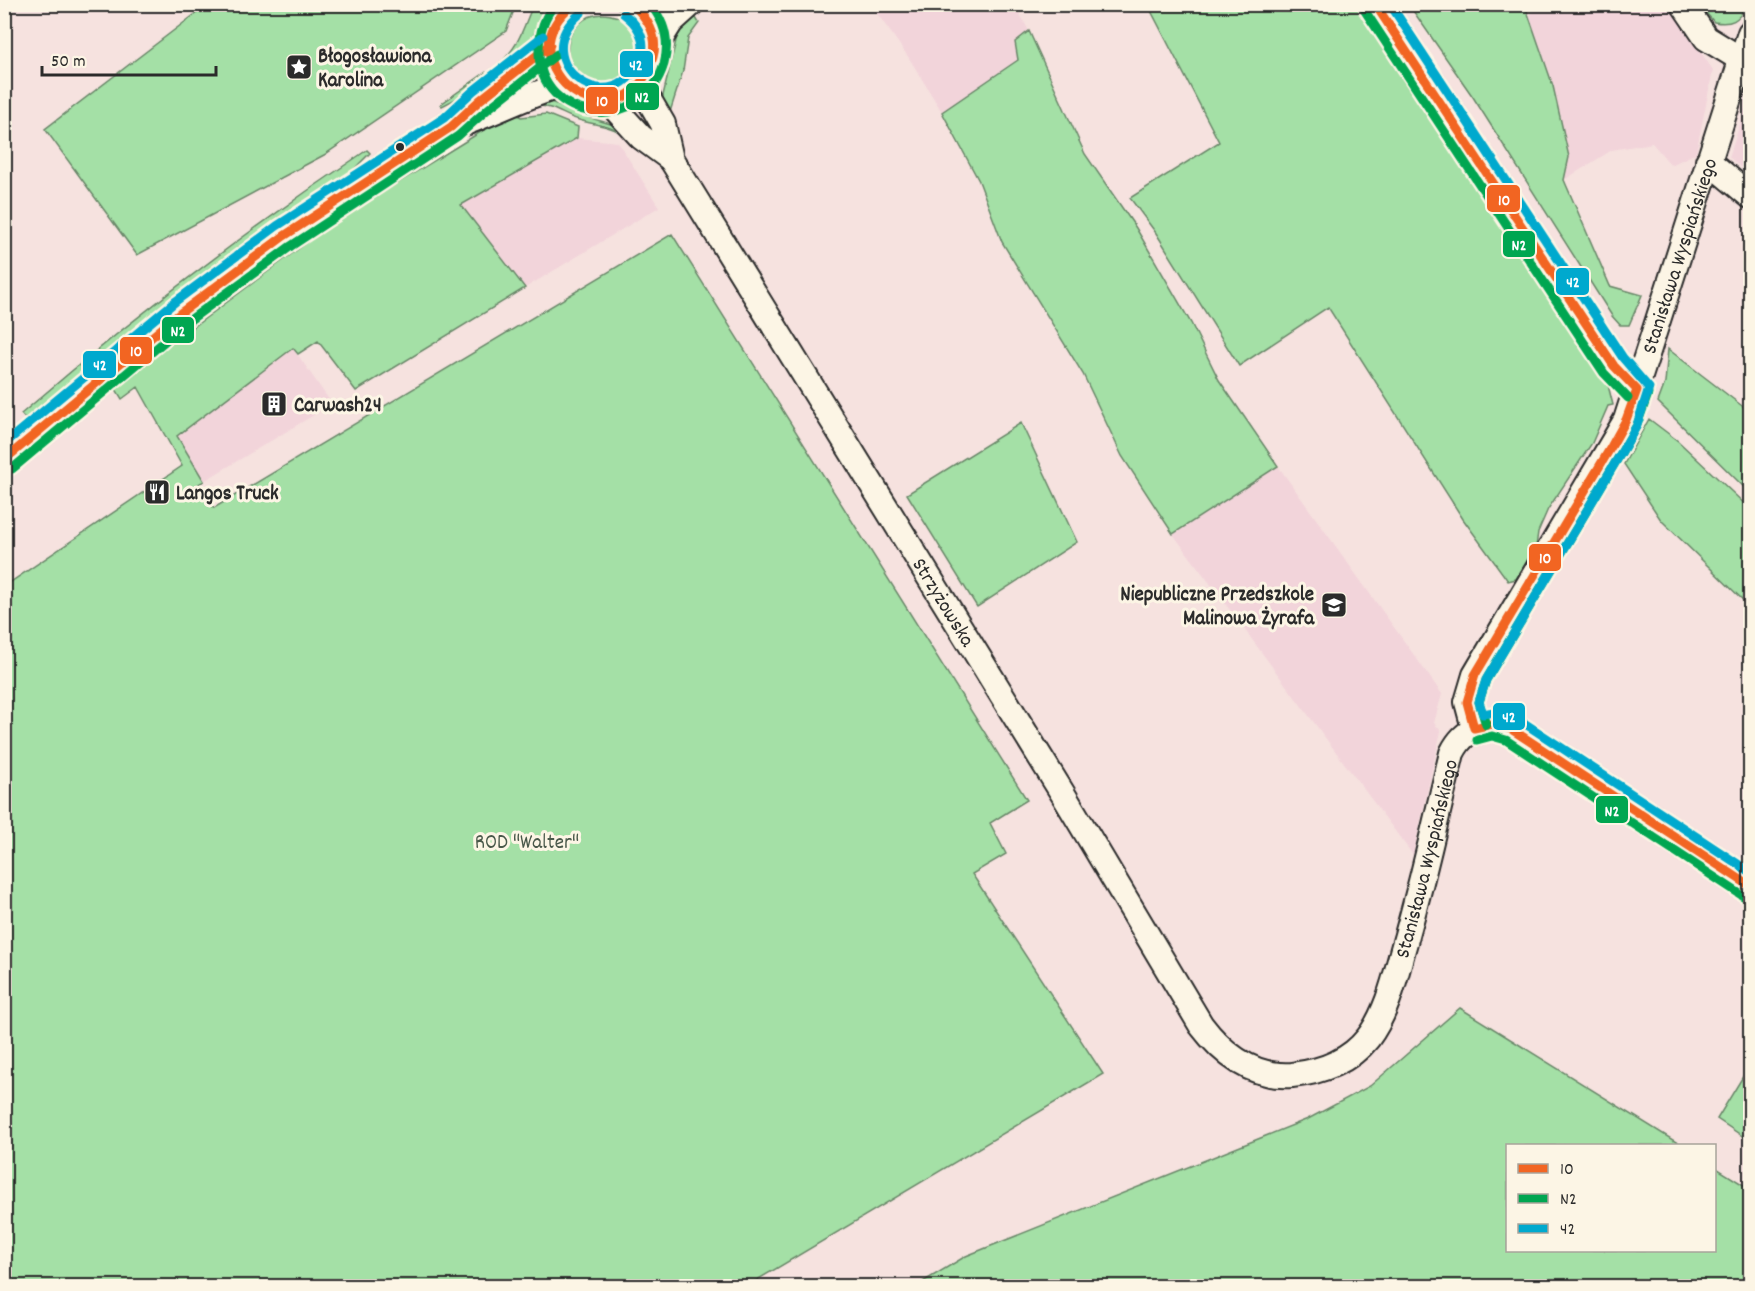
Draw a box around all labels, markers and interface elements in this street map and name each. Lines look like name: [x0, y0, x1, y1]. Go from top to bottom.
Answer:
scale bar: [42, 39, 216, 77]
place label: Błogosławiona Karolina: [318, 43, 433, 97]
text: 50 m: [51, 50, 86, 75]
line badge: 42: [619, 50, 654, 78]
place icon: Błogosławiona Karolina: [284, 52, 314, 82]
text: 42: [629, 55, 643, 78]
line badge: N2: [625, 82, 660, 111]
line badge: 10: [585, 86, 619, 115]
text: N2: [635, 87, 649, 110]
text: 10: [596, 91, 608, 114]
unlabelled marker: [394, 141, 406, 153]
street label: Stanisława Wyspiańskiego: [1636, 155, 1727, 358]
line badge: 10: [1486, 184, 1521, 213]
text: 10: [1498, 190, 1510, 213]
line badge: N2: [1502, 230, 1536, 258]
text: N2: [1512, 235, 1526, 258]
line badge: 42: [1555, 267, 1590, 296]
text: 42: [1566, 272, 1580, 295]
line badge: N2: [161, 316, 195, 344]
text: N2: [171, 321, 185, 344]
line badge: 10: [119, 336, 153, 365]
text: 10: [130, 341, 142, 364]
line badge: 42: [82, 350, 117, 379]
text: 42: [93, 355, 107, 378]
building icon: Carwash24: [259, 389, 289, 419]
place label: Carwash24: [294, 392, 382, 422]
restaurant icon: Langos Truck: [142, 477, 172, 507]
place label: Langos Truck: [176, 480, 279, 510]
line badge: 10: [1528, 543, 1562, 572]
text: 10: [1539, 548, 1551, 571]
street label: Strzyżowska: [903, 553, 981, 654]
place label: Niepubliczne Przedszkole Malinowa Żyrafa: [1120, 581, 1315, 635]
school or university icon: Niepubliczne Przedszkole Malinowa Żyrafa: [1319, 590, 1349, 620]
line badge: 42: [1492, 702, 1526, 731]
text: 42: [1502, 707, 1516, 730]
street label: Stanisława Wyspiańskiego: [1389, 757, 1468, 962]
line badge: N2: [1595, 795, 1629, 824]
text: N2: [1605, 801, 1619, 824]
park label: ROD "Walter": [475, 829, 579, 859]
legend: [1506, 1144, 1716, 1252]
text: 10: [1560, 1158, 1574, 1183]
text: N2: [1560, 1188, 1577, 1213]
text: 42: [1560, 1218, 1575, 1243]

